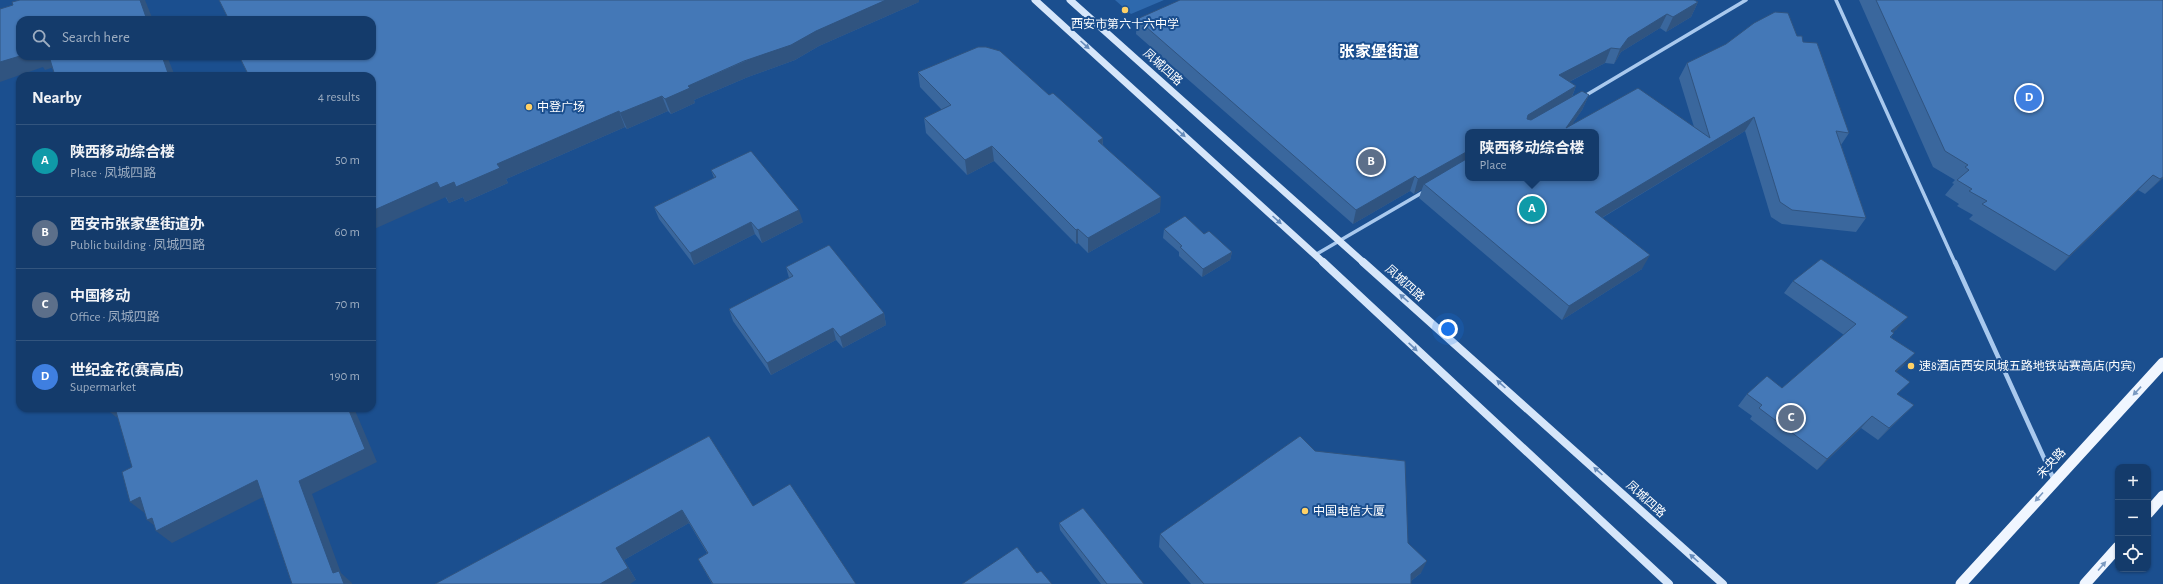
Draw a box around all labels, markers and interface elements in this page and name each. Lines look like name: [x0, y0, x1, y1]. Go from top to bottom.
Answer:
marker: 西安市第六十六中学: [1120, 5, 1130, 15]
search box: [16, 16, 376, 60]
place label: 西安市第六十六中学: [1071, 17, 1179, 30]
icon: search: [30, 27, 52, 49]
text: Search here: [62, 30, 130, 45]
one-way arrow: [1080, 40, 1090, 50]
district label: 张家堡街道: [1339, 43, 1419, 60]
street label: 凤城四路: [1141, 46, 1186, 88]
pin: D: [2016, 83, 2042, 113]
text: Nearby: [32, 89, 82, 106]
text: 4 results: [318, 91, 360, 104]
place label: 中登广场: [537, 100, 585, 113]
marker: 中登广场: [524, 102, 534, 112]
one-way arrow: [1176, 128, 1186, 137]
popup: [1465, 129, 1599, 181]
text: 陕西移动综合楼: [1479, 141, 1585, 156]
text: 陕西移动综合楼: [70, 145, 175, 160]
pin: B: [1358, 147, 1384, 177]
text: A: [41, 154, 49, 167]
text: 50 m: [335, 154, 360, 167]
text: Place: [1479, 159, 1506, 172]
text: Place · 凤城四路: [70, 167, 156, 180]
pin: A: [1519, 194, 1545, 224]
one-way arrow: [1272, 216, 1282, 225]
text: 西安市张家堡街道办: [70, 217, 205, 232]
text: B: [41, 226, 49, 239]
text: 60 m: [334, 226, 360, 239]
text: Public building · 凤城四路: [70, 239, 205, 252]
street label: 凤城四路: [1383, 262, 1428, 304]
text: 中国移动: [70, 289, 130, 304]
one-way arrow: [1399, 293, 1409, 302]
text: C: [42, 298, 48, 311]
text: 70 m: [335, 298, 360, 311]
text: Office · 凤城四路: [70, 311, 160, 324]
your location: [1438, 319, 1458, 339]
one-way arrow: [1408, 342, 1419, 351]
place label: 速8酒店西安凤城五路地铁站赛高店(内宾): [1919, 359, 2136, 372]
marker: 速8酒店西安凤城五路地铁站赛高店(内宾): [1906, 361, 1916, 371]
text: 世纪金花(赛高店): [70, 363, 184, 378]
text: D: [41, 370, 49, 383]
text: 190 m: [330, 370, 360, 383]
one-way arrow: [1496, 380, 1506, 389]
text: Supermarket: [70, 381, 136, 394]
one-way arrow: [2132, 386, 2141, 396]
pin: C: [1778, 403, 1804, 433]
street label: 未央路: [2034, 445, 2068, 480]
map controls: [2115, 464, 2151, 572]
button: +: [2115, 464, 2151, 500]
one-way arrow: [1592, 467, 1603, 476]
street label: 凤城四路: [1624, 478, 1669, 520]
one-way arrow: [2034, 492, 2044, 502]
button: −: [2115, 500, 2151, 536]
place label: 中国电信大厦: [1313, 505, 1385, 517]
marker: 中国电信大厦: [1300, 506, 1310, 516]
button: locate: [2115, 536, 2151, 572]
one-way arrow: [1690, 554, 1699, 563]
one-way arrow: [2097, 560, 2106, 571]

